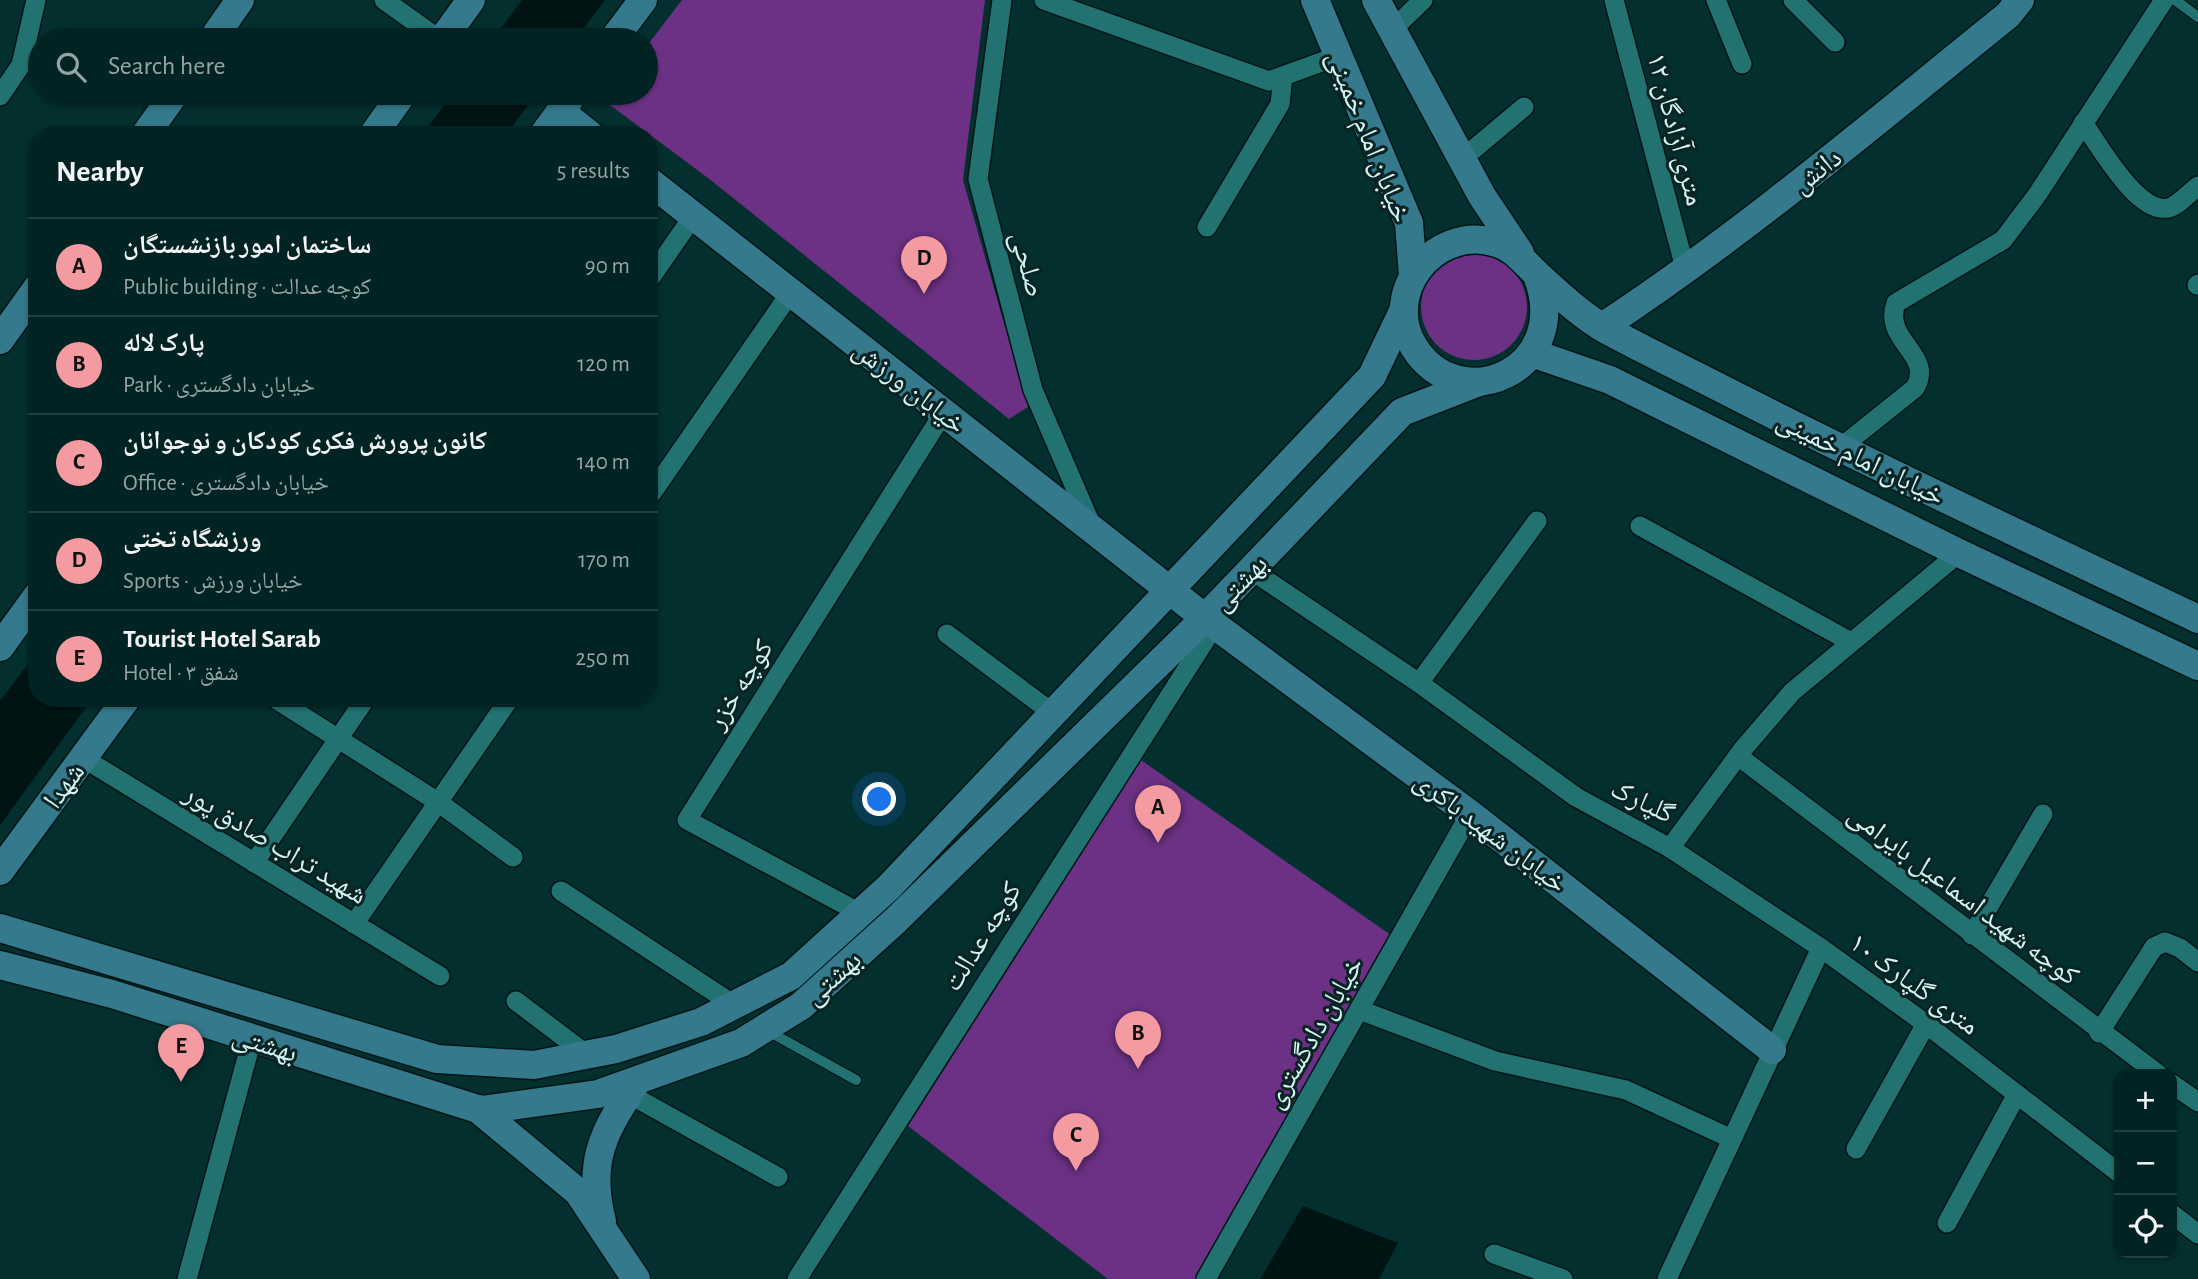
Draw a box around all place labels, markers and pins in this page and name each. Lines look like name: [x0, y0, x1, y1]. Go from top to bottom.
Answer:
pin: D: [901, 236, 947, 294]
pin: A: [1135, 785, 1181, 843]
pin: B: [1115, 1011, 1161, 1069]
pin: E: [158, 1024, 204, 1082]
pin: C: [1053, 1113, 1099, 1171]

